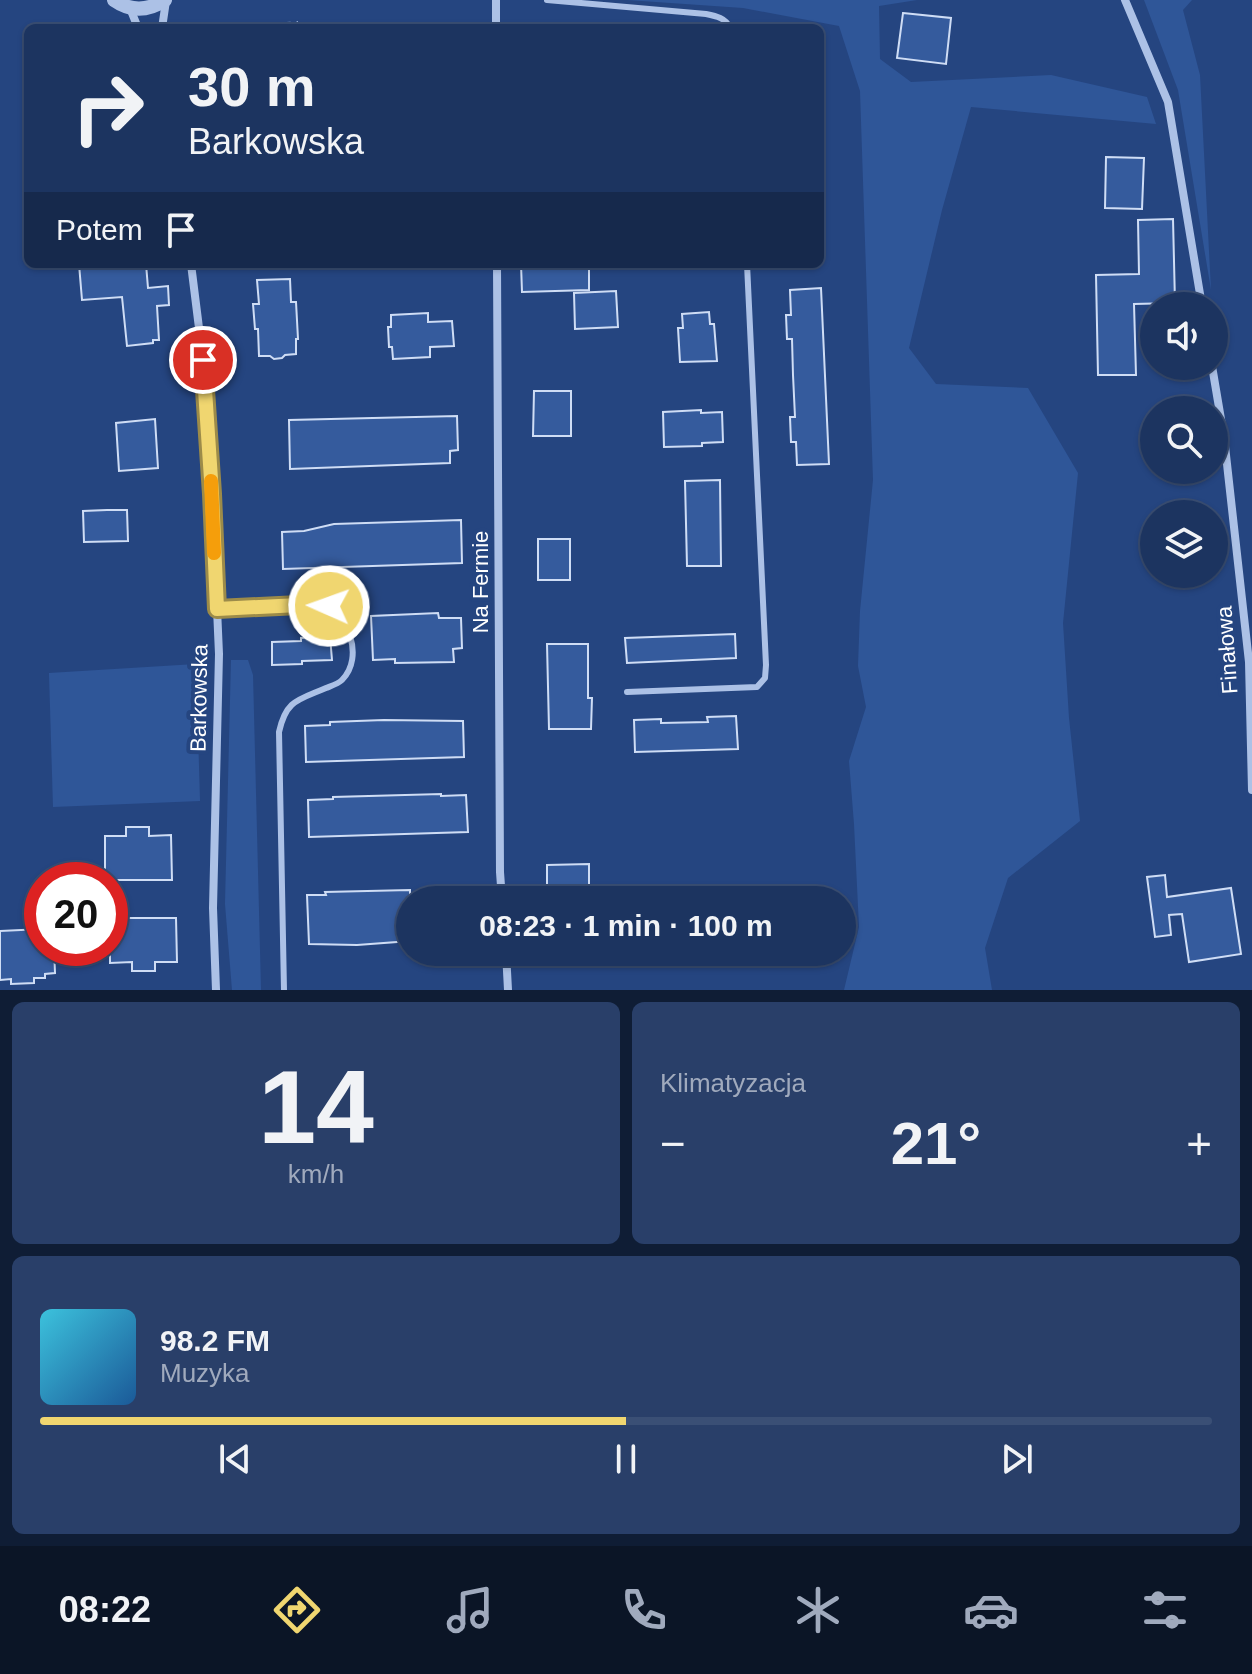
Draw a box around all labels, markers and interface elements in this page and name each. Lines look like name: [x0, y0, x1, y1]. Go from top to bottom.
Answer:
text: 30 m: [188, 55, 316, 118]
icon: right: [56, 56, 160, 160]
text: Barkowska: [188, 121, 364, 162]
icon: arrive: [159, 208, 203, 252]
text: Potem: [56, 213, 143, 246]
map controls: [1140, 292, 1228, 588]
button: sound: [1140, 292, 1228, 380]
pin: [169, 326, 237, 394]
icon: arrive: [181, 338, 225, 382]
button: search: [1140, 396, 1228, 484]
button: layers: [1140, 500, 1228, 588]
street label: Na Fermie: [468, 531, 493, 633]
position arrow: [287, 564, 371, 648]
street label: Finałowa: [1211, 604, 1243, 695]
street label: Barkowska: [186, 643, 212, 752]
speed limit sign: 20: [24, 862, 128, 966]
text: 08:23 · 1 min · 100 m: [479, 909, 773, 942]
text: 14: [258, 1049, 374, 1165]
text: Klimatyzacja: [660, 1068, 806, 1098]
text: 21°: [891, 1110, 981, 1177]
text: −: [660, 1119, 686, 1168]
text: +: [1186, 1119, 1212, 1168]
text: km/h: [288, 1159, 344, 1189]
text: 98.2 FM: [160, 1324, 270, 1357]
text: Muzyka: [160, 1358, 250, 1388]
icon: previous: [213, 1437, 257, 1481]
icon: pause: [604, 1437, 648, 1481]
icon: next: [995, 1437, 1039, 1481]
icon: directions: [269, 1582, 325, 1638]
icon: music: [442, 1582, 498, 1638]
icon: phone: [616, 1582, 672, 1638]
icon: climate: [790, 1582, 846, 1638]
icon: car: [963, 1582, 1019, 1638]
icon: filters: [1137, 1582, 1193, 1638]
text: 08:22: [59, 1589, 151, 1630]

